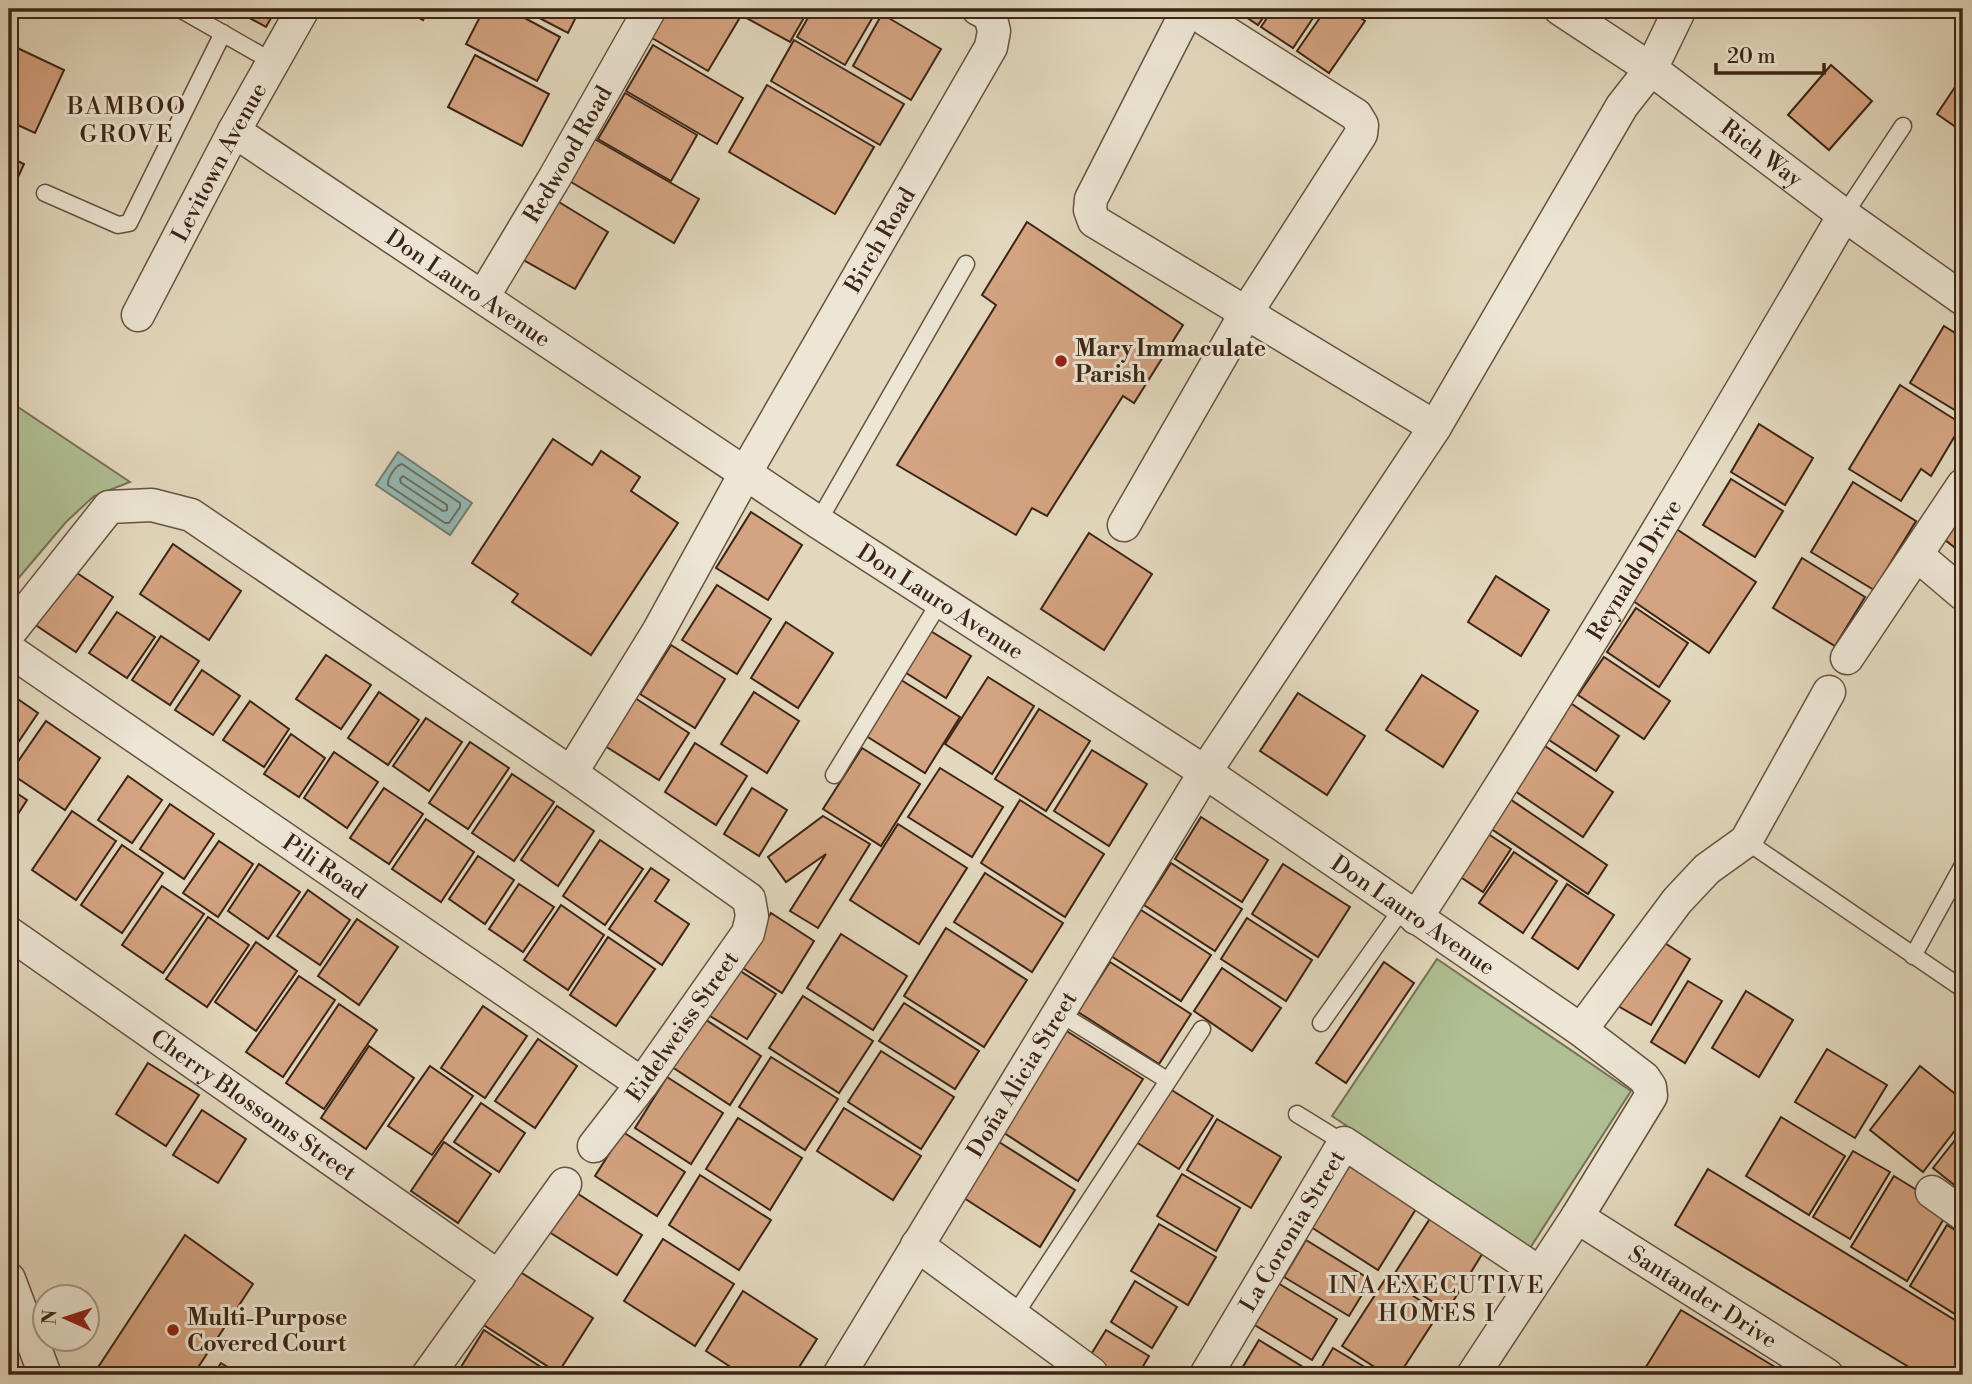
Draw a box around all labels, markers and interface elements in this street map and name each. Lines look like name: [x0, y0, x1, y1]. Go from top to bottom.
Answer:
scale bar: [1716, 32, 1825, 76]
text: 20 m: [1727, 44, 1776, 70]
street label: Levitown Avenue: [166, 78, 273, 247]
street label: Redwood Road: [518, 81, 619, 228]
district label: BAMBOO GROVE: [66, 92, 187, 150]
street label: Rich Way: [1715, 114, 1808, 194]
street label: Birch Road: [839, 183, 922, 299]
street label: Don Lauro Avenue: [380, 224, 556, 354]
place label: Mary Immaculate Parish: [1075, 335, 1266, 389]
marker: Mary Immaculate Parish: [1053, 353, 1069, 369]
street label: Reynaldo Drive: [1581, 494, 1688, 646]
street label: Don Lauro Avenue: [852, 538, 1029, 666]
street label: Pili Road: [277, 829, 372, 906]
street label: Don Lauro Avenue: [1325, 850, 1500, 982]
street label: Eidelweiss Street: [621, 946, 745, 1107]
street label: Doña Alicia Street: [961, 986, 1084, 1163]
street label: Cherry Blossoms Street: [145, 1024, 361, 1187]
street label: La Coronia Street: [1234, 1145, 1352, 1317]
street label: Santander Drive: [1623, 1240, 1782, 1355]
district label: INA EXECUTIVE HOMES I: [1328, 1271, 1546, 1329]
north arrow: [32, 1282, 102, 1352]
place label: Multi-Purpose Covered Court: [187, 1304, 347, 1358]
text: N: [38, 1309, 62, 1325]
marker: Multi-Purpose Covered Court: [165, 1322, 181, 1338]

